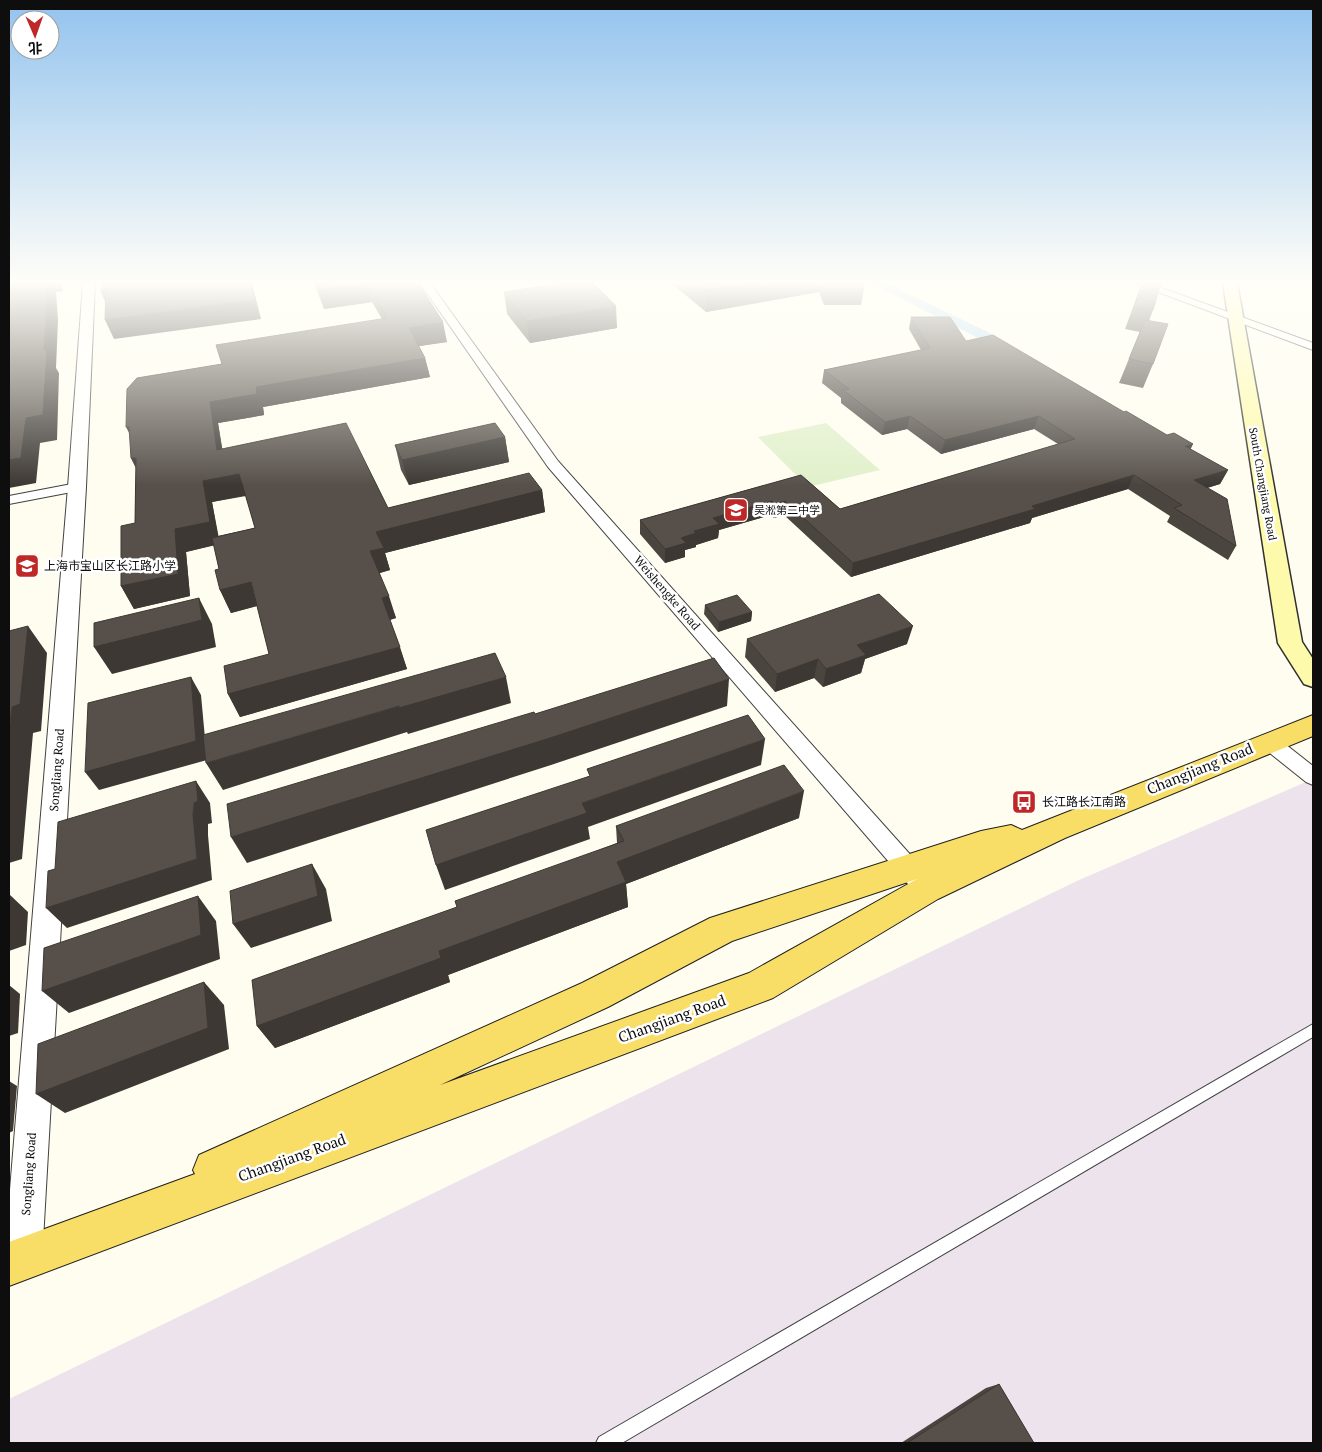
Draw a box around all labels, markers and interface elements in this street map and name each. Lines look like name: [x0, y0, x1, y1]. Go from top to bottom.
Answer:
north arrow: [10, 10, 60, 60]
text: 北: [28, 39, 43, 58]
street label: South Changjiang Road: [1246, 426, 1280, 542]
school or university icon: 吴淞第二中学: [723, 497, 749, 523]
place label: 吴淞第二中学: [754, 503, 820, 517]
street label: Weishengke Road: [631, 552, 704, 633]
school or university icon: 上海市宝山区长江路小学: [14, 553, 40, 579]
place label: 上海市宝山区长江路小学: [44, 558, 176, 573]
street label: Songliang Road: [46, 728, 67, 812]
street label: Changjiang Road: [1143, 738, 1256, 799]
bus stop icon: 长江路长江南路: [1011, 789, 1037, 815]
place label: 长江路长江南路: [1042, 794, 1126, 809]
street label: Changjiang Road: [615, 989, 728, 1047]
street label: Changjiang Road: [235, 1128, 348, 1186]
street label: Songliang Road: [18, 1132, 39, 1216]

